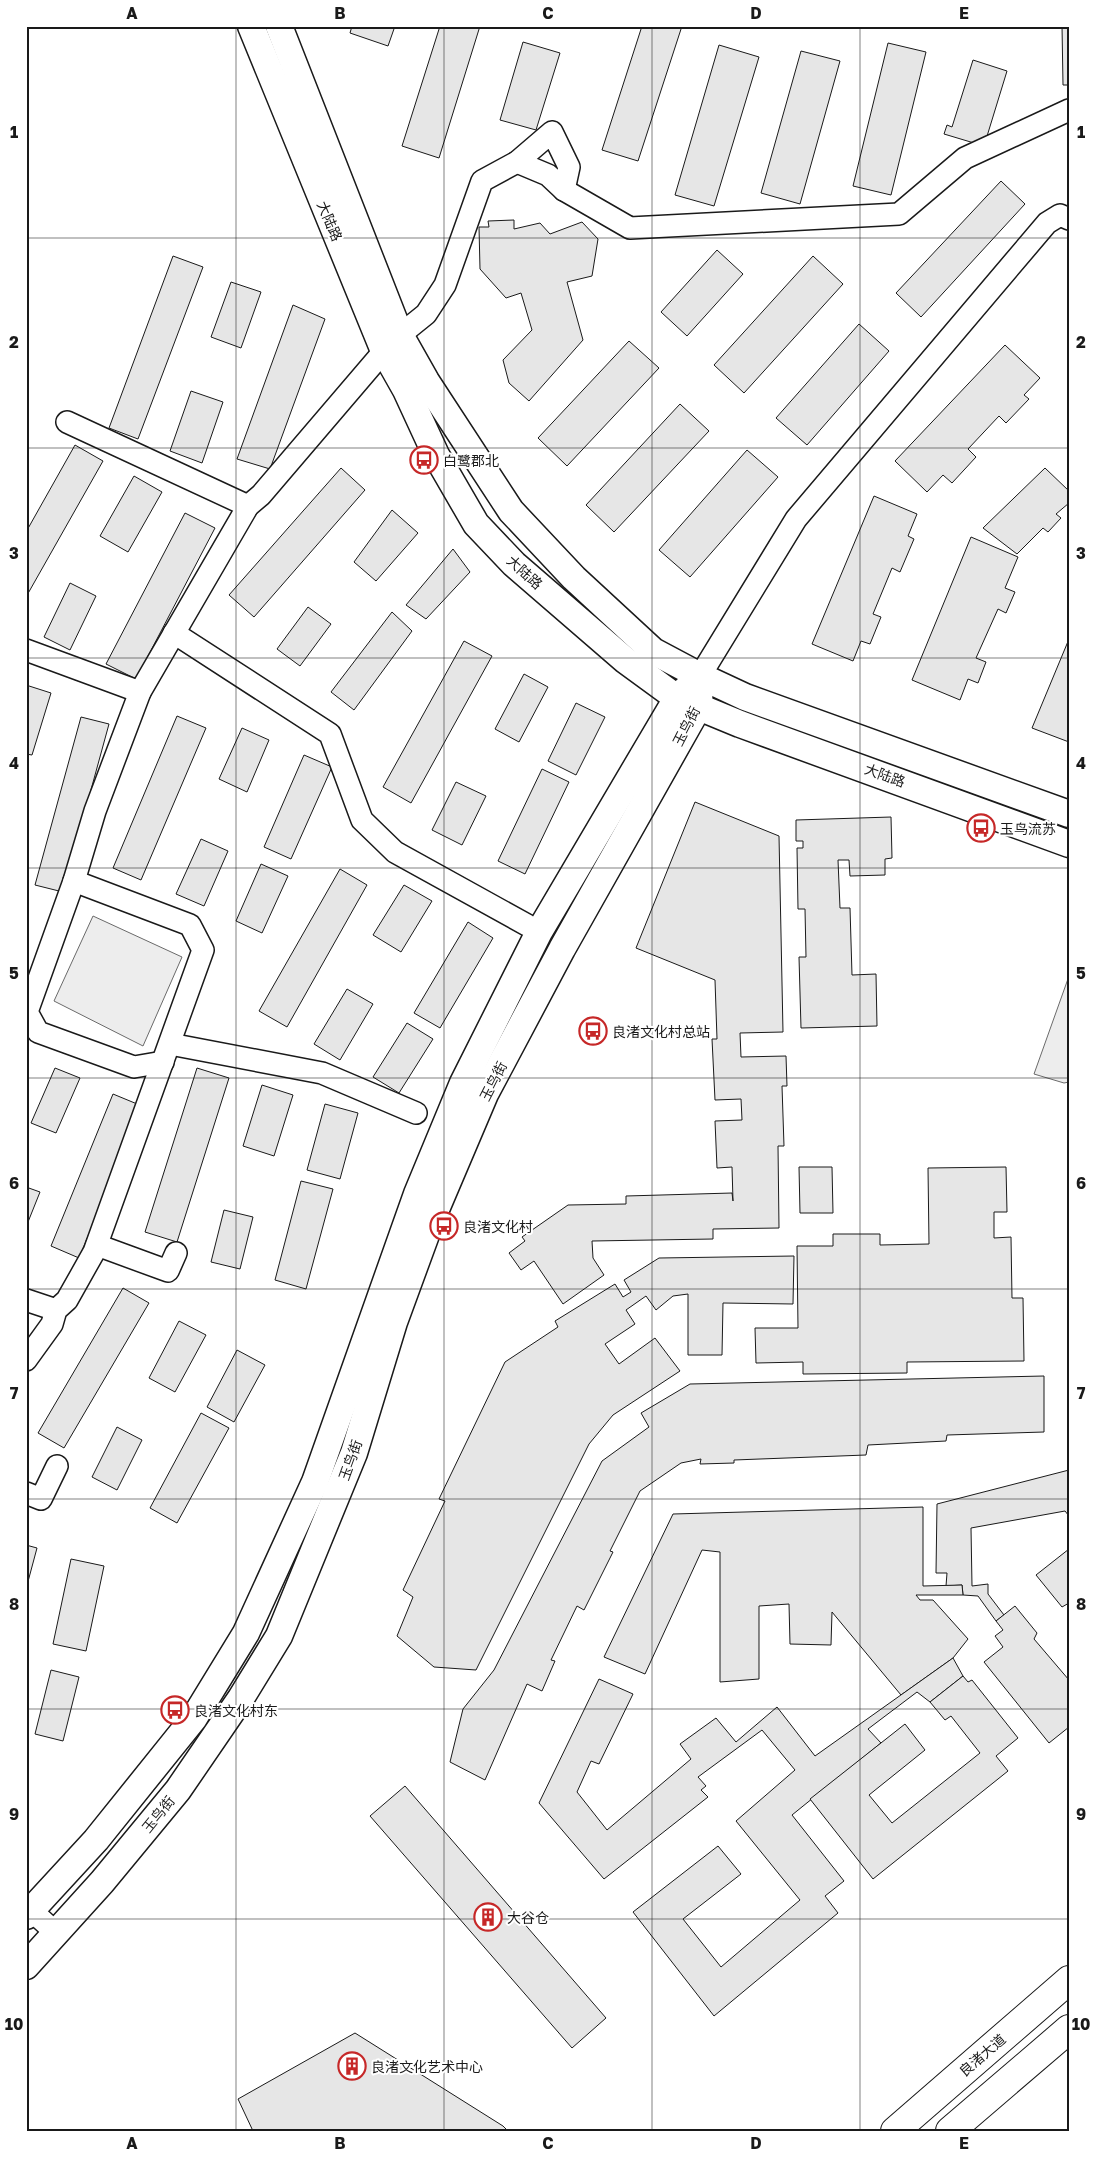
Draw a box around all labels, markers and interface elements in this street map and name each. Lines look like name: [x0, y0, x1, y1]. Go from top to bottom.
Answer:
text: A: [126, 3, 138, 23]
text: B: [334, 3, 346, 23]
text: C: [542, 3, 554, 23]
text: D: [750, 3, 762, 23]
text: E: [959, 3, 969, 23]
text: 1: [10, 122, 18, 142]
text: 1: [1077, 122, 1085, 142]
street label: 大陆路: [314, 198, 346, 244]
text: 2: [9, 332, 19, 352]
text: 2: [1076, 332, 1086, 352]
bus stop icon: 白鹭郡北: [409, 445, 439, 475]
place label: 白鹭郡北: [443, 452, 499, 469]
text: 3: [9, 543, 19, 563]
text: 3: [1076, 543, 1086, 563]
street label: 大陆路: [504, 552, 546, 592]
street label: 玉鸟街: [669, 703, 703, 749]
text: 4: [9, 753, 19, 773]
text: 4: [1076, 753, 1086, 773]
street label: 大陆路: [862, 760, 908, 790]
bus stop icon: 玉鸟流苏: [966, 813, 996, 843]
place label: 玉鸟流苏: [1000, 820, 1056, 837]
text: 5: [9, 963, 19, 983]
text: 5: [1076, 963, 1086, 983]
bus stop icon: 良渚文化村总站: [578, 1016, 608, 1046]
place label: 良渚文化村总站: [612, 1023, 710, 1040]
street label: 玉鸟街: [476, 1058, 510, 1104]
text: 6: [9, 1173, 19, 1193]
text: 6: [1076, 1173, 1086, 1193]
bus stop icon: 良渚文化村: [429, 1211, 459, 1241]
place label: 良渚文化村: [463, 1218, 533, 1235]
text: 7: [10, 1383, 19, 1403]
text: 7: [1077, 1383, 1086, 1403]
street label: 玉鸟街: [335, 1437, 365, 1483]
text: 8: [9, 1594, 19, 1614]
text: 8: [1076, 1594, 1086, 1614]
bus stop icon: 良渚文化村东: [160, 1695, 190, 1725]
place label: 良渚文化村东: [194, 1702, 278, 1719]
street label: 玉鸟街: [138, 1792, 178, 1836]
text: 9: [9, 1804, 19, 1824]
text: 9: [1076, 1804, 1086, 1824]
building icon: 大谷仓: [473, 1902, 503, 1932]
place label: 大谷仓: [507, 1909, 549, 1926]
text: 10: [5, 2014, 23, 2034]
text: 10: [1072, 2014, 1090, 2034]
street label: 良渚大道: [955, 2030, 1009, 2080]
building icon: 良渚文化艺术中心: [337, 2051, 367, 2081]
place label: 良渚文化艺术中心: [371, 2058, 483, 2075]
text: A: [126, 2133, 138, 2153]
text: B: [334, 2133, 346, 2153]
text: C: [542, 2133, 554, 2153]
text: D: [750, 2133, 762, 2153]
text: E: [959, 2133, 969, 2153]

